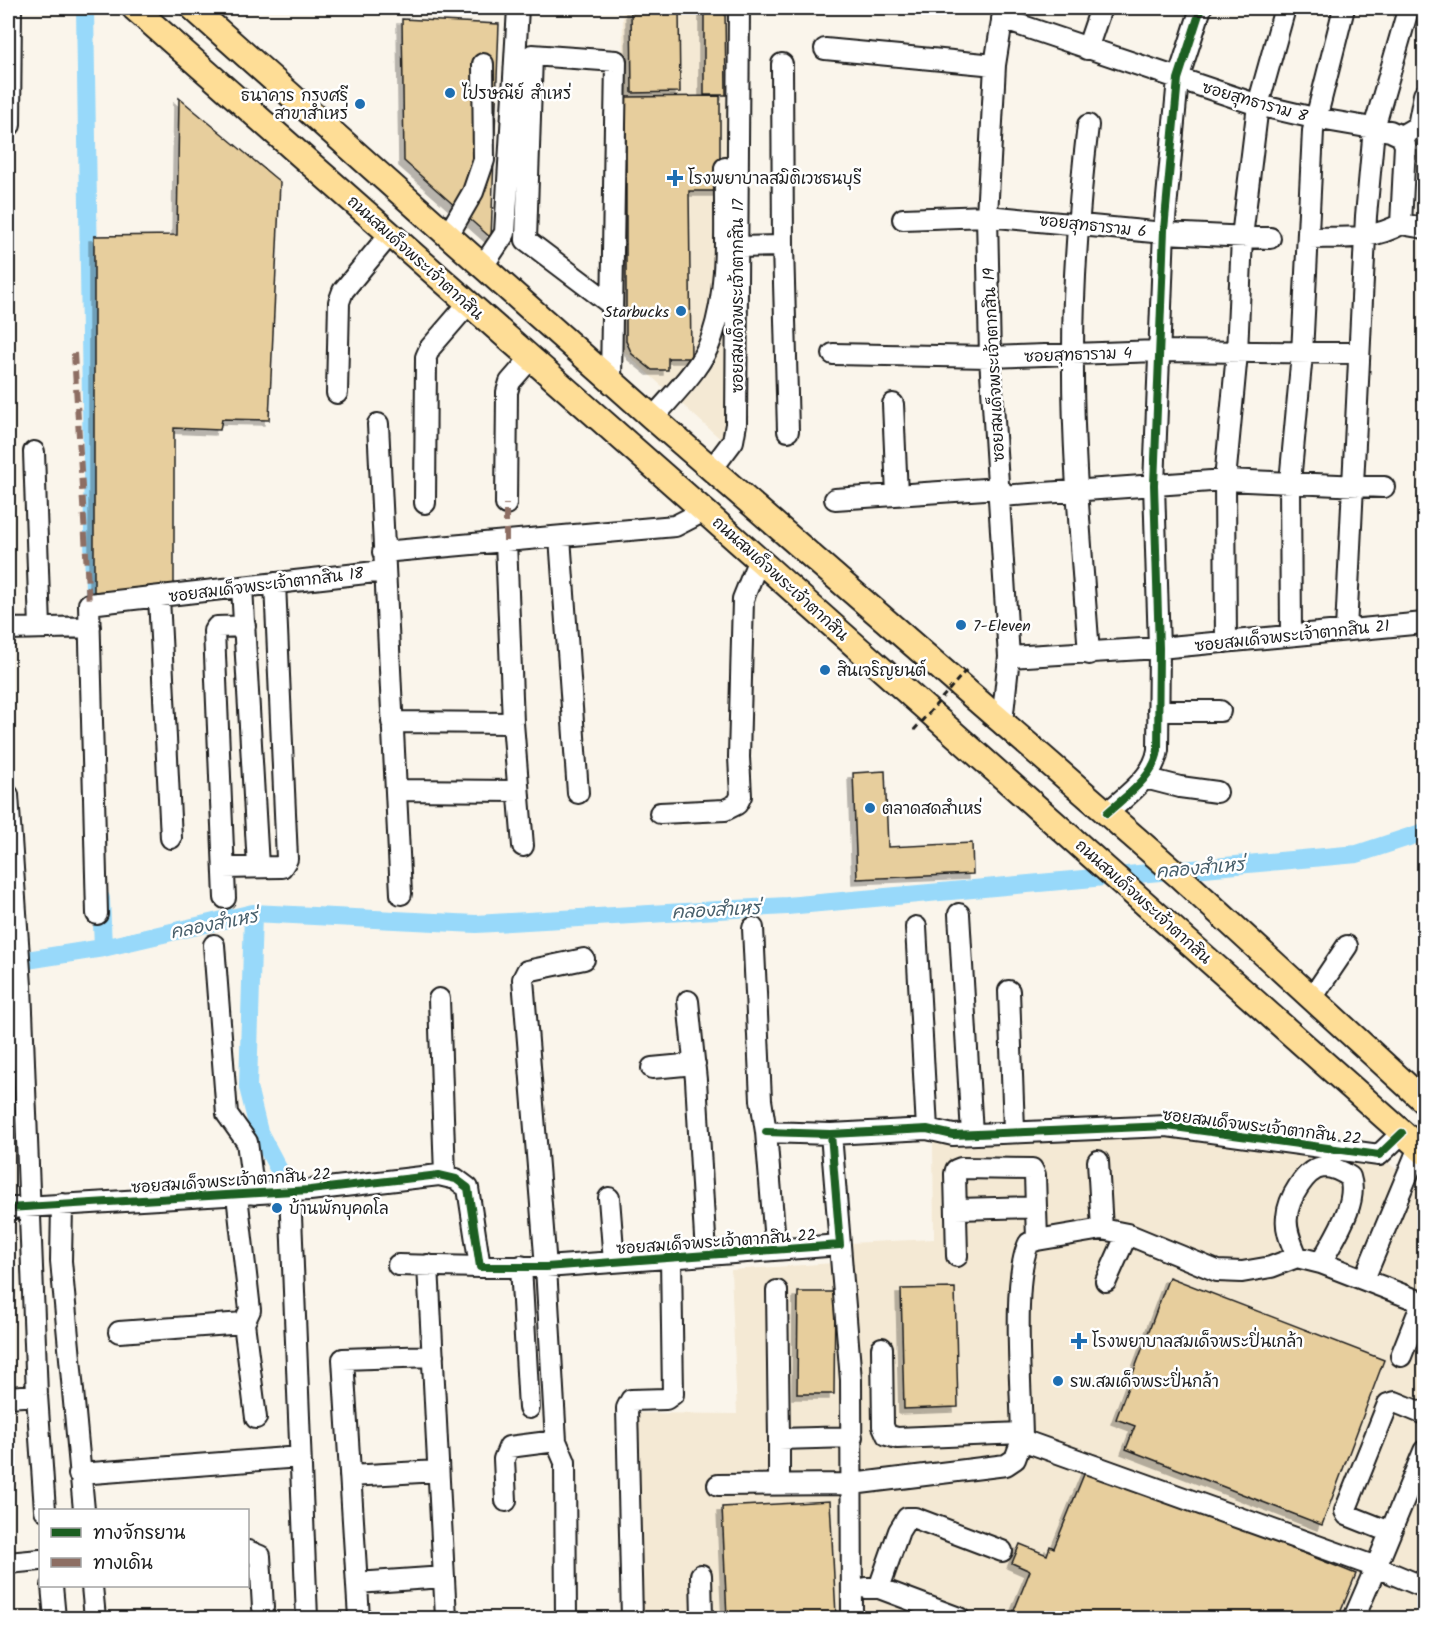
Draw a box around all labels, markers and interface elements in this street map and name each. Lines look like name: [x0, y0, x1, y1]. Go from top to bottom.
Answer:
street label: ซอยสุทธาราม 8: [1199, 75, 1311, 130]
place label: ไปรษณีย์ สำเหร่: [461, 82, 571, 107]
place label: ธนาคาร กรุงศรี สาขาสำเหร่: [241, 84, 349, 127]
marker: ไปรษณีย์ สำเหร่: [443, 86, 457, 100]
marker: ธนาคาร กรุงศรี สาขาสำเหร่: [353, 97, 367, 111]
place label: โรงพยาบาลสมิติเวชธนบุรี: [688, 167, 862, 192]
marker: โรงพยาบาลสมิติเวชธนบุรี: [666, 169, 684, 187]
street label: ถนนสมเด็จพระเจ้าตากสิน: [341, 190, 489, 327]
street label: ซอยสมเด็จพระเจ้าตากสิน 17: [726, 198, 751, 393]
street label: ซอยสุทธาราม 6: [1038, 208, 1148, 245]
street label: ซอยสมเด็จพระเจ้าตากสิน 19: [977, 267, 1012, 463]
place label: Starbucks: [604, 300, 669, 325]
marker: Starbucks: [674, 304, 688, 318]
street label: ซอยสุทธาราม 4: [1024, 341, 1133, 370]
street label: ถนนสมเด็จพระเจ้าตากสิน: [706, 511, 854, 648]
street label: ซอยสมเด็จพระเจ้าตากสิน 18: [167, 561, 366, 610]
place label: 7-Eleven: [973, 614, 1031, 639]
street label: ซอยสมเด็จพระเจ้าตากสิน 21: [1193, 614, 1391, 659]
marker: 7-Eleven: [954, 618, 968, 632]
place label: สินเจริญยนต์: [837, 659, 926, 684]
marker: สินเจริญยนต์: [818, 663, 832, 677]
place label: ตลาดสดสำเหร่: [882, 797, 982, 822]
marker: ตลาดสดสำเหร่: [863, 801, 877, 815]
street label: ถนนสมเด็จพระเจ้าตากสิน: [1069, 834, 1217, 971]
water label: คลองสำเหร่: [1155, 851, 1249, 888]
water label: คลองสำเหร่: [671, 895, 765, 928]
water label: คลองสำเหร่: [168, 902, 264, 948]
street label: ซอยสมเด็จพระเจ้าตากสิน 22: [1161, 1103, 1363, 1152]
street label: ซอยสมเด็จพระเจ้าตากสิน 22: [130, 1162, 332, 1201]
place label: บ้านพักบุคคโล: [289, 1197, 389, 1222]
marker: บ้านพักบุคคโล: [270, 1201, 284, 1215]
street label: ซอยสมเด็จพระเจ้าตากสิน 22: [615, 1223, 817, 1262]
place label: โรงพยาบาลสมเด็จพระปิ่นเกล้า: [1092, 1327, 1303, 1355]
marker: โรงพยาบาลสมเด็จพระปิ่นเกล้า: [1070, 1332, 1088, 1350]
place label: รพ.สมเด็จพระปิ่นกล้า: [1070, 1367, 1219, 1395]
marker: รพ.สมเด็จพระปิ่นกล้า: [1051, 1374, 1065, 1388]
legend: [39, 1509, 249, 1587]
text: ทางจักรยาน: [93, 1520, 185, 1549]
text: ทางเดิน: [93, 1550, 153, 1579]

